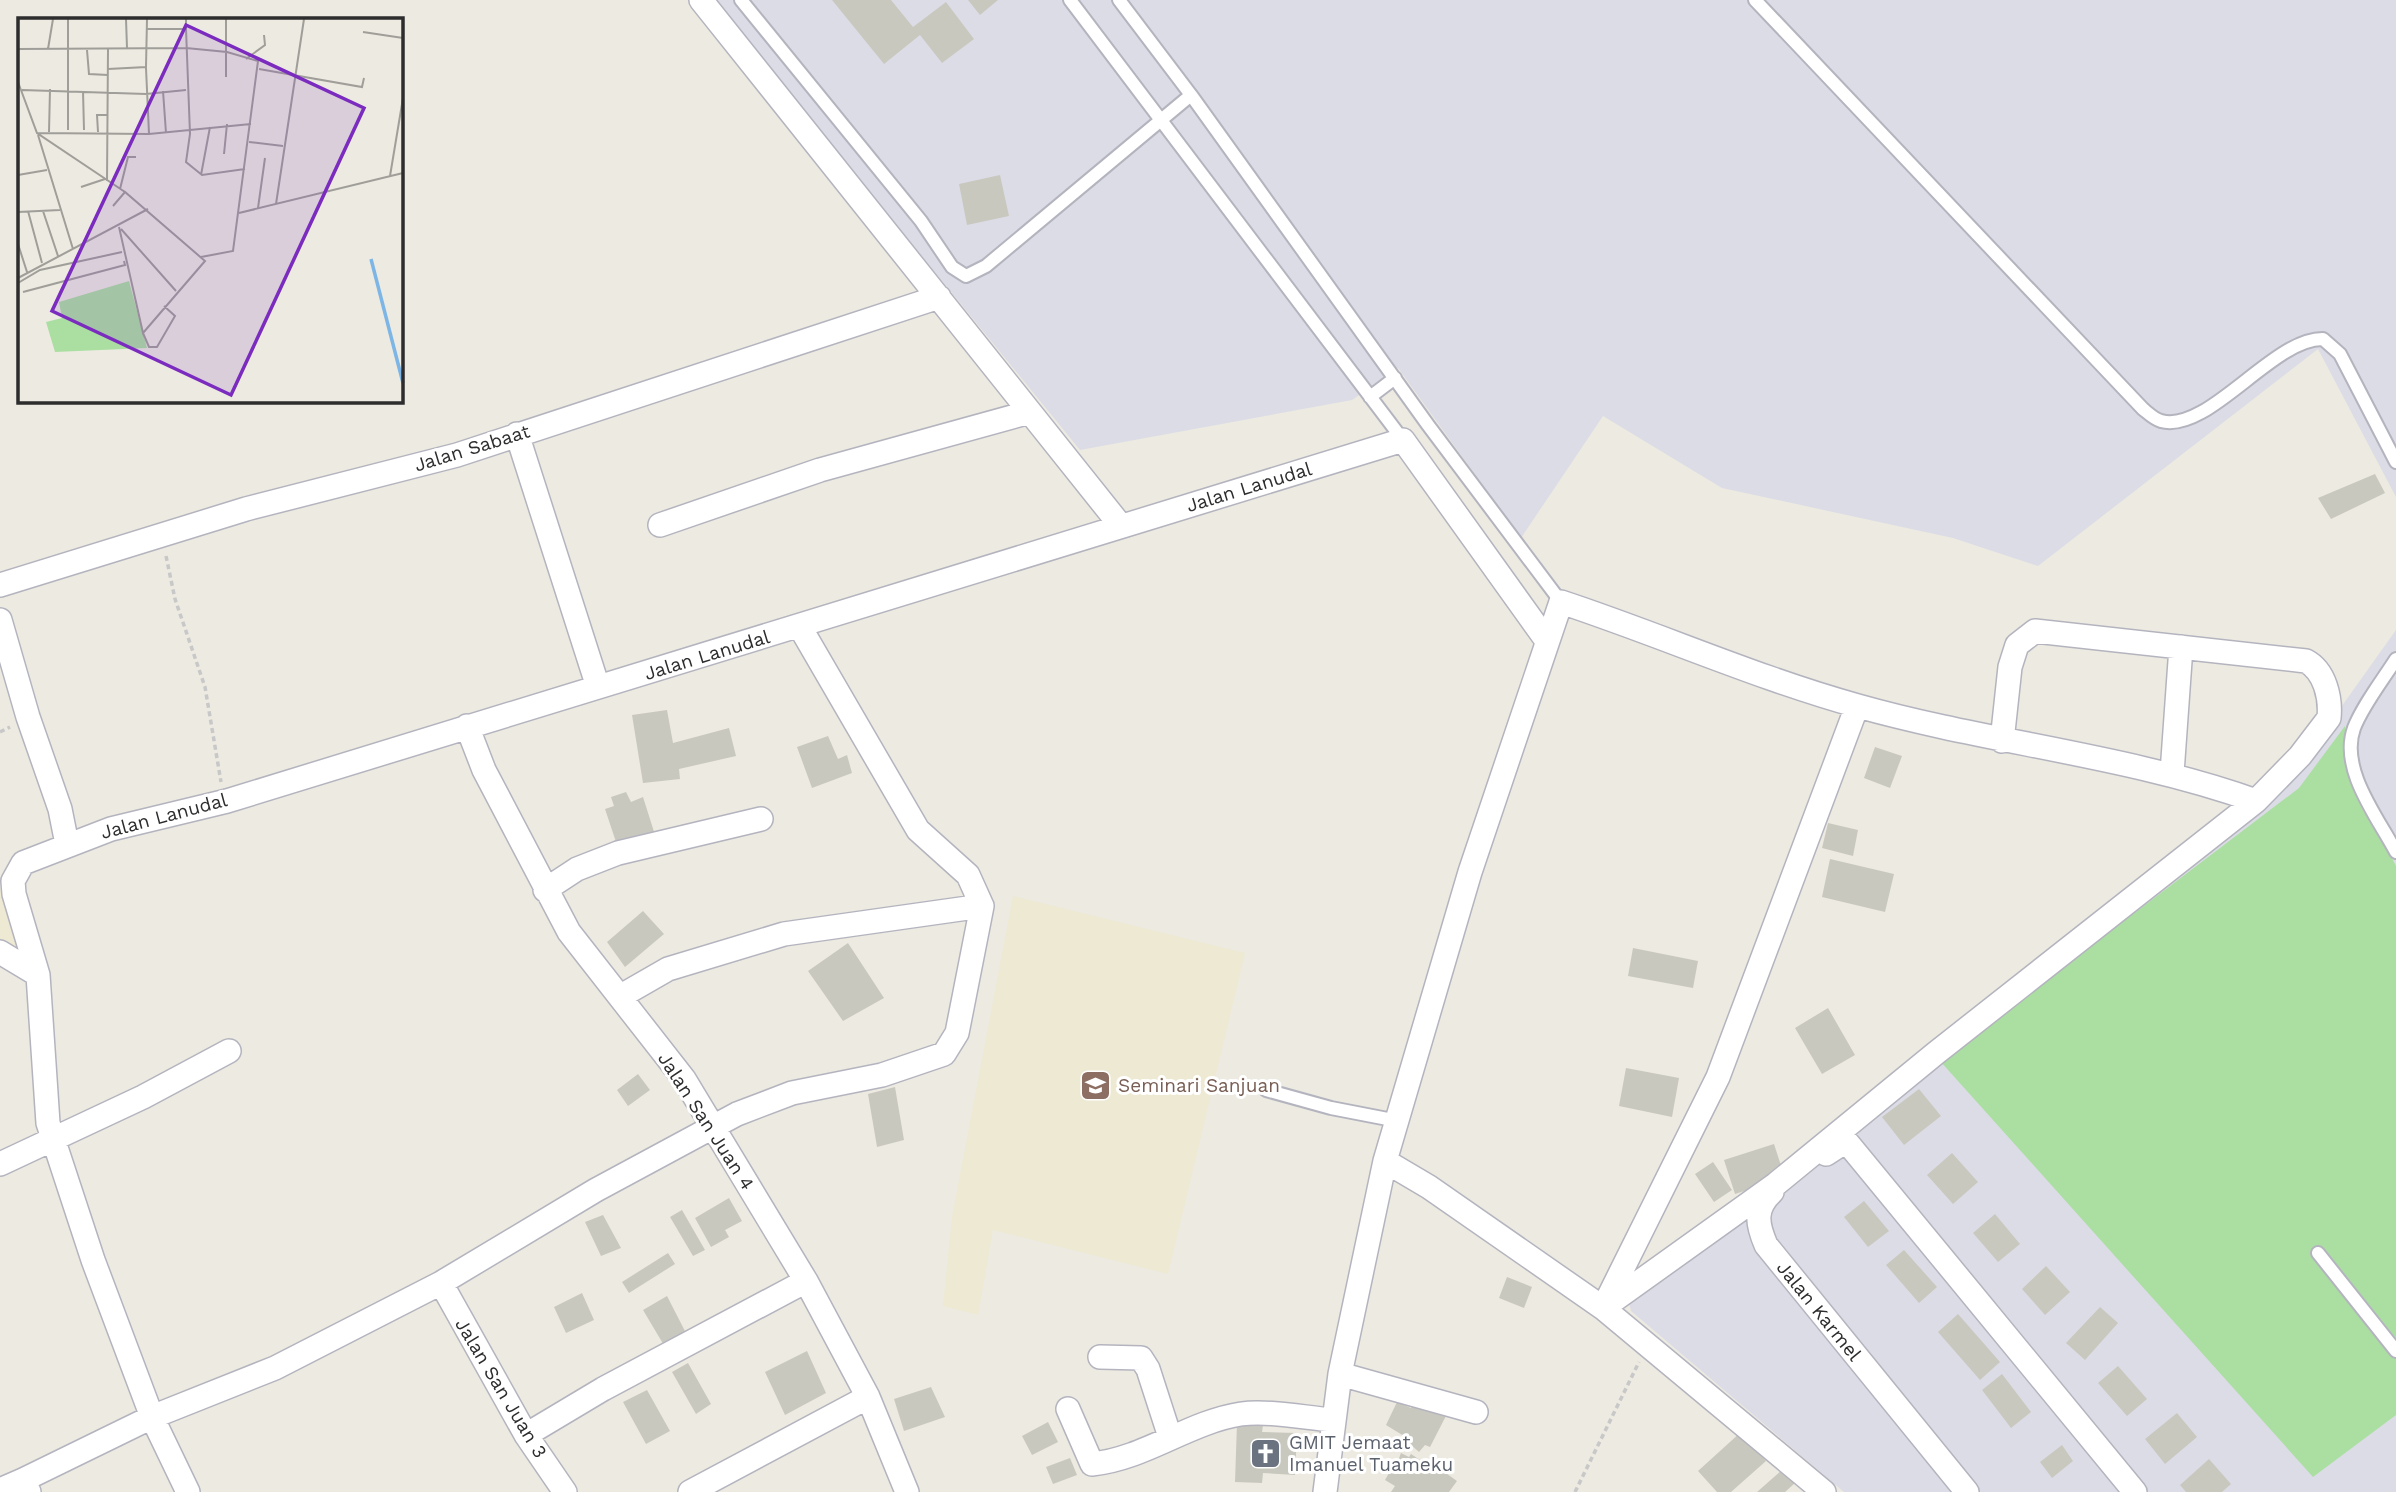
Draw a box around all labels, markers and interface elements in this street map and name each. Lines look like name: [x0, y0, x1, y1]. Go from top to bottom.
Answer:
inset map: [18, 18, 402, 402]
street label: Jalan Sabaat: [411, 419, 533, 477]
street label: Jalan Lanudal: [1183, 457, 1315, 517]
street label: Jalan Lanudal: [641, 625, 773, 685]
street label: Jalan Lanudal: [98, 788, 230, 844]
street label: Jalan San Juan 4: [653, 1048, 759, 1194]
school or university icon: Seminari Sanjuan: [1078, 1068, 1112, 1102]
place label: Seminari Sanjuan: [1118, 1074, 1280, 1097]
street label: Jalan Karmel: [1772, 1257, 1866, 1366]
street label: Jalan San Juan 3: [450, 1314, 552, 1462]
place label: GMIT Jemaat Imanuel Tuameku: [1289, 1431, 1453, 1476]
church icon: GMIT Jemaat Imanuel Tuameku: [1249, 1436, 1283, 1470]

